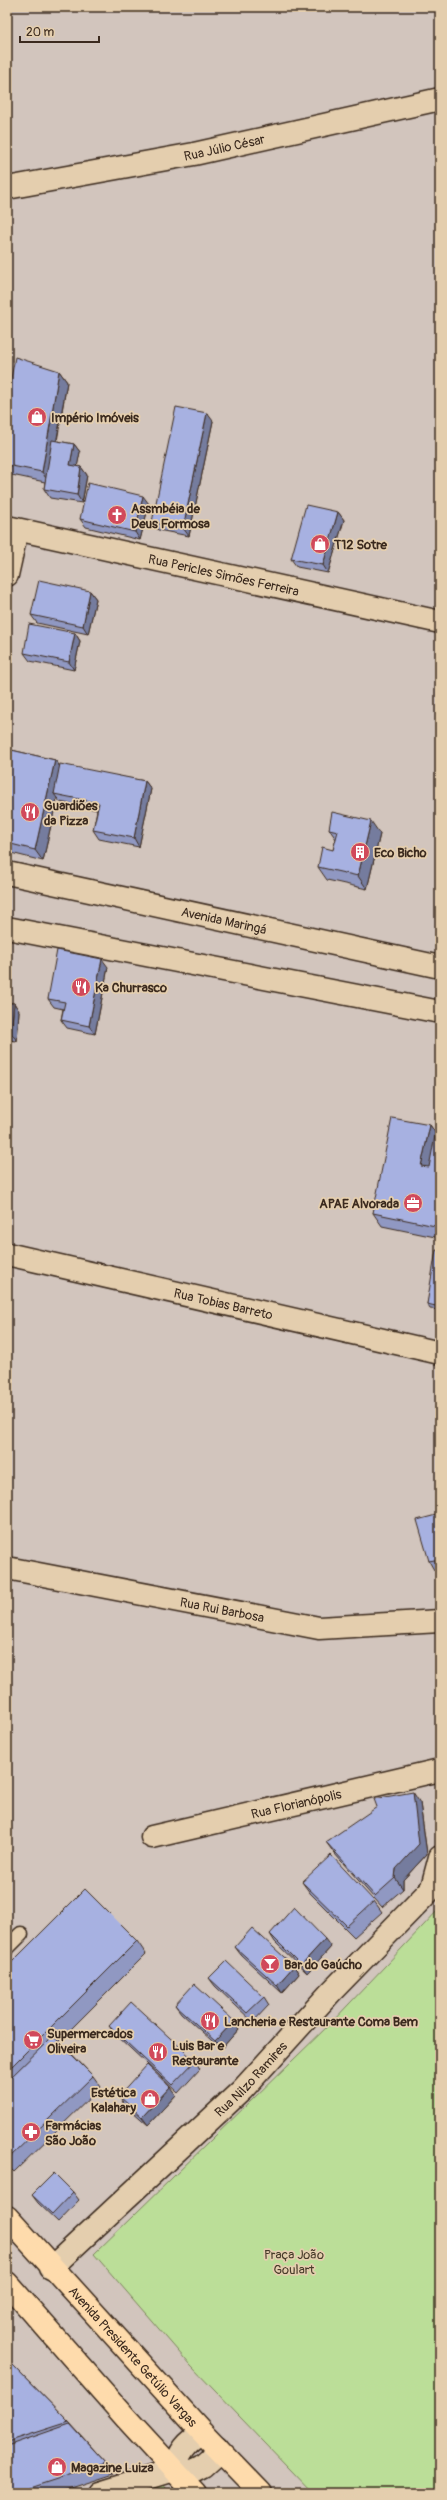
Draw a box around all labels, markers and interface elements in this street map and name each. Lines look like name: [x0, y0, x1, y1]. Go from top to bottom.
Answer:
scale bar: [20, 18, 99, 44]
text: 20 m: [26, 25, 55, 40]
street label: Rua Júlio César: [183, 131, 267, 165]
shop icon: Império Imóveis: [26, 406, 48, 428]
place label: Império Imóveis: [51, 410, 139, 426]
place label: Assmbéia de Deus Formosa: [131, 501, 210, 532]
church icon: Assmbéia de Deus Formosa: [106, 504, 128, 526]
shop icon: T12 Sotre: [309, 533, 331, 555]
place label: T12 Sotre: [333, 537, 388, 553]
street label: Rua Pericles Simões Ferreira: [147, 551, 301, 600]
place label: Guardiões da Pizza: [44, 798, 98, 829]
restaurant icon: Guardiões da Pizza: [19, 801, 41, 823]
building icon: Eco Bicho: [349, 841, 371, 863]
place label: Eco Bicho: [374, 845, 427, 861]
street label: Avenida Maringá: [180, 904, 268, 938]
restaurant icon: Ka Churrasco: [70, 976, 92, 998]
place label: Ka Churrasco: [95, 980, 167, 996]
office icon: APAE Alvorada: [402, 1192, 424, 1214]
place label: APAE Alvorada: [319, 1196, 399, 1212]
street label: Rua Tobias Barreto: [172, 1285, 274, 1324]
street label: Rua Rui Barbosa: [178, 1594, 265, 1626]
street label: Rua Florianópolis: [250, 1786, 343, 1823]
bar icon: Bar do Gaúcho: [259, 1953, 281, 1975]
place label: Bar do Gaúcho: [284, 1957, 362, 1973]
restaurant icon: Lancheria e Restaurante Coma Bem: [199, 2010, 221, 2032]
place label: Lancheria e Restaurante Coma Bem: [224, 2014, 418, 2030]
place label: Supermercados Oliveira: [47, 2026, 133, 2057]
supermarket icon: Supermercados Oliveira: [22, 2029, 44, 2051]
place label: Luis Bar e Restaurante: [172, 2038, 239, 2069]
street label: Rua Nilzo Ramires: [212, 2039, 291, 2120]
restaurant icon: Luis Bar e Restaurante: [147, 2041, 169, 2063]
place label: Estética Kalahary: [91, 2085, 136, 2116]
shop icon: Estética Kalahary: [139, 2088, 161, 2110]
place label: Farmácias São João: [45, 2118, 101, 2149]
pharmacy icon: Farmácias São João: [20, 2121, 42, 2143]
park label: Praça João Goulart: [264, 2247, 324, 2278]
street label: Avenida Presidente Getúlio Vargas: [65, 2283, 200, 2431]
shop icon: Magazine Luiza: [46, 2456, 68, 2478]
place label: Magazine Luiza: [71, 2460, 154, 2476]

